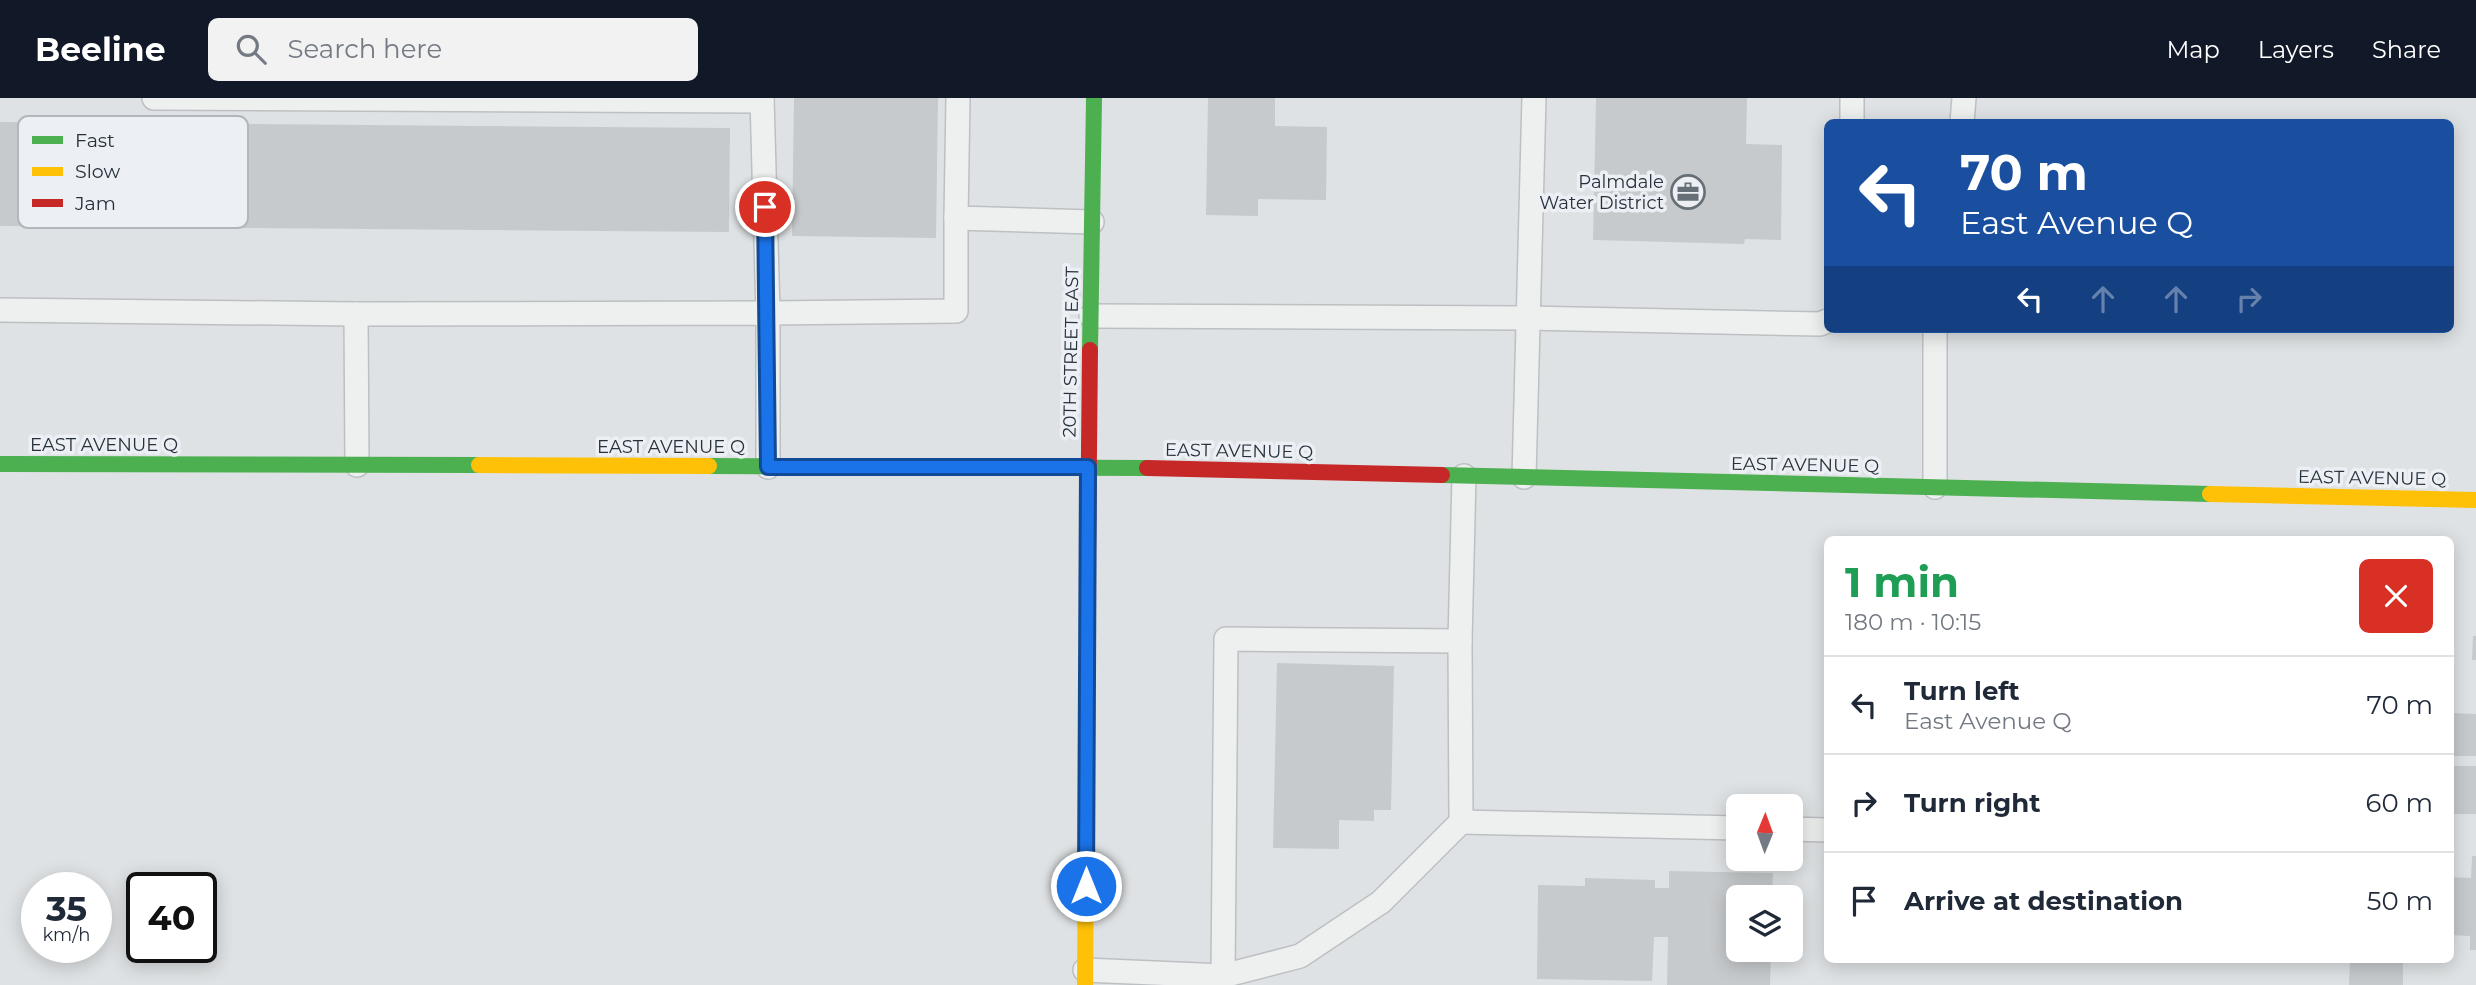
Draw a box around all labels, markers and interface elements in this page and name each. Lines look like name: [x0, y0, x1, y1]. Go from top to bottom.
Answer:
search box: [208, 18, 698, 81]
text: Beeline: [35, 29, 166, 69]
icon: search: [232, 30, 270, 68]
text: Search here: [288, 33, 442, 65]
text: Map: [2166, 35, 2220, 64]
text: Layers: [2258, 35, 2334, 64]
text: Share: [2372, 35, 2441, 64]
legend: [18, 116, 248, 228]
text: Fast: [75, 129, 115, 152]
text: 70 m: [1960, 143, 2088, 202]
icon: left: [1845, 147, 1936, 238]
text: Slow: [75, 160, 120, 183]
place label: Palmdale Water District: [1539, 171, 1664, 214]
office icon: Palmdale Water District: [1669, 173, 1707, 211]
pin: [735, 177, 795, 237]
icon: arrive: [746, 188, 784, 226]
text: Jam: [74, 192, 116, 215]
text: East Avenue Q: [1960, 203, 2193, 242]
street label: 20TH STREET EAST: [1059, 266, 1084, 438]
icon: left: [2011, 280, 2049, 318]
icon: ahead: [2084, 280, 2122, 318]
icon: ahead: [2157, 280, 2195, 318]
icon: right: [2230, 280, 2268, 318]
street label: EAST AVENUE Q: [30, 434, 178, 456]
street label: EAST AVENUE Q: [597, 436, 745, 458]
street label: EAST AVENUE Q: [1165, 439, 1313, 463]
street label: EAST AVENUE Q: [1731, 453, 1879, 477]
street label: EAST AVENUE Q: [2298, 466, 2446, 490]
text: 1 min: [1845, 556, 1959, 608]
button: close: [2359, 559, 2433, 633]
text: 180 m · 10:15: [1845, 608, 1981, 636]
text: Turn left: [1904, 675, 2020, 707]
icon: left: [1845, 686, 1883, 724]
text: 70 m: [2367, 689, 2433, 721]
text: East Avenue Q: [1904, 707, 2072, 735]
icon: right: [1845, 784, 1883, 822]
text: Turn right: [1904, 787, 2040, 819]
text: 60 m: [2366, 787, 2433, 819]
north arrow: [1726, 794, 1802, 872]
map controls: [1726, 794, 1803, 962]
position arrow: [1049, 849, 1123, 923]
speed limit sign: 40: [126, 872, 217, 963]
icon: arrive: [1845, 882, 1883, 920]
button: layers: [1726, 885, 1803, 962]
text: Arrive at destination: [1904, 885, 2183, 917]
text: 50 m: [2367, 885, 2433, 917]
text: 35: [46, 887, 87, 930]
text: km/h: [42, 924, 91, 946]

